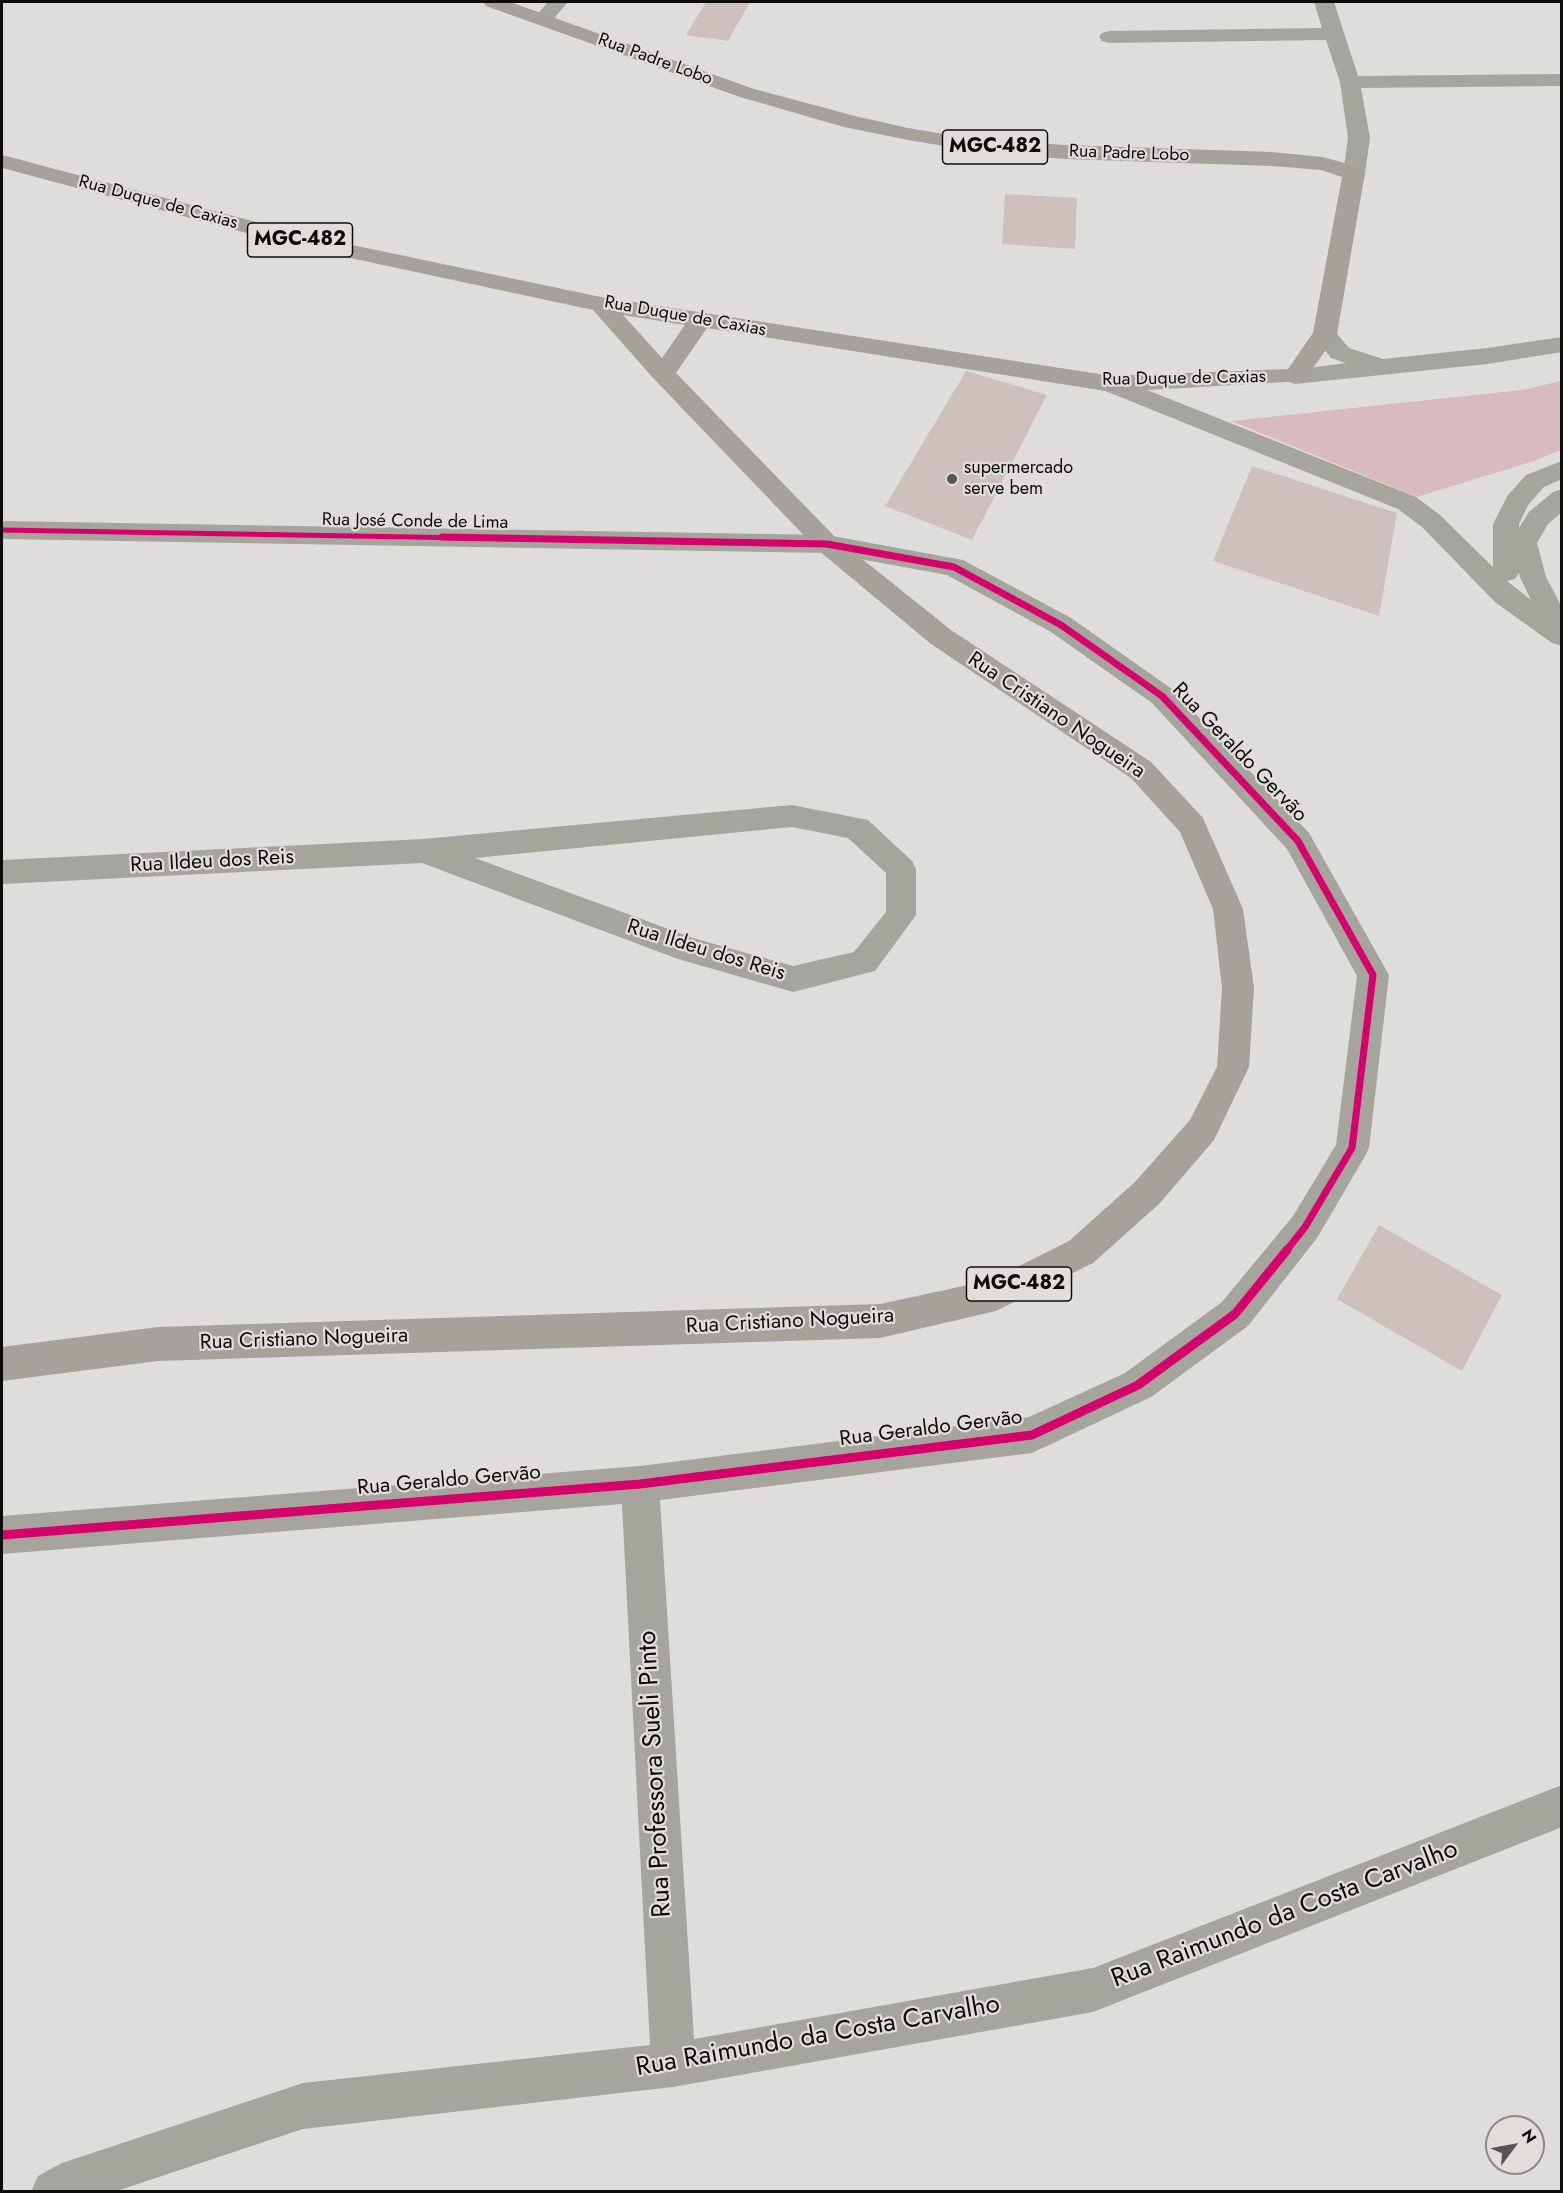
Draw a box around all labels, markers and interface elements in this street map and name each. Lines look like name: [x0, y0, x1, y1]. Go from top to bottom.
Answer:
street label: Rua Padre Lobo: [595, 29, 715, 91]
road number: MGC-482: [942, 130, 1048, 164]
street label: Rua Padre Lobo: [1068, 141, 1190, 167]
street label: Rua Duque de Caxias: [76, 171, 240, 235]
road number: MGC-482: [248, 223, 352, 257]
street label: Rua Duque de Caxias: [603, 292, 767, 342]
street label: Rua Duque de Caxias: [1102, 367, 1266, 391]
place label: supermercado serve bem: [964, 458, 1073, 500]
marker: supermercado serve bem: [945, 472, 959, 486]
street label: Rua José Conde de Lima: [322, 510, 508, 534]
street label: Rua Cristiano Nogueira: [963, 647, 1149, 785]
street label: Rua Geraldo Gervão: [1166, 678, 1312, 828]
street label: Rua Ildeu dos Reis: [129, 845, 295, 879]
street label: Rua Ildeu dos Reis: [624, 915, 788, 987]
road number: MGC-482: [966, 1267, 1072, 1301]
street label: Rua Cristiano Nogueira: [685, 1304, 895, 1340]
street label: Rua Cristiano Nogueira: [199, 1324, 409, 1356]
street label: Rua Geraldo Gervão: [838, 1405, 1024, 1453]
street label: Rua Geraldo Gervão: [356, 1460, 542, 1502]
street label: Rua Professora Sueli Pinto: [633, 1630, 679, 1918]
street label: Rua Raimundo da Costa Carvalho: [1107, 1834, 1463, 1996]
street label: Rua Raimundo da Costa Carvalho: [634, 1990, 1002, 2084]
north arrow: [1485, 2115, 1545, 2175]
text: N: [1516, 2125, 1542, 2148]

